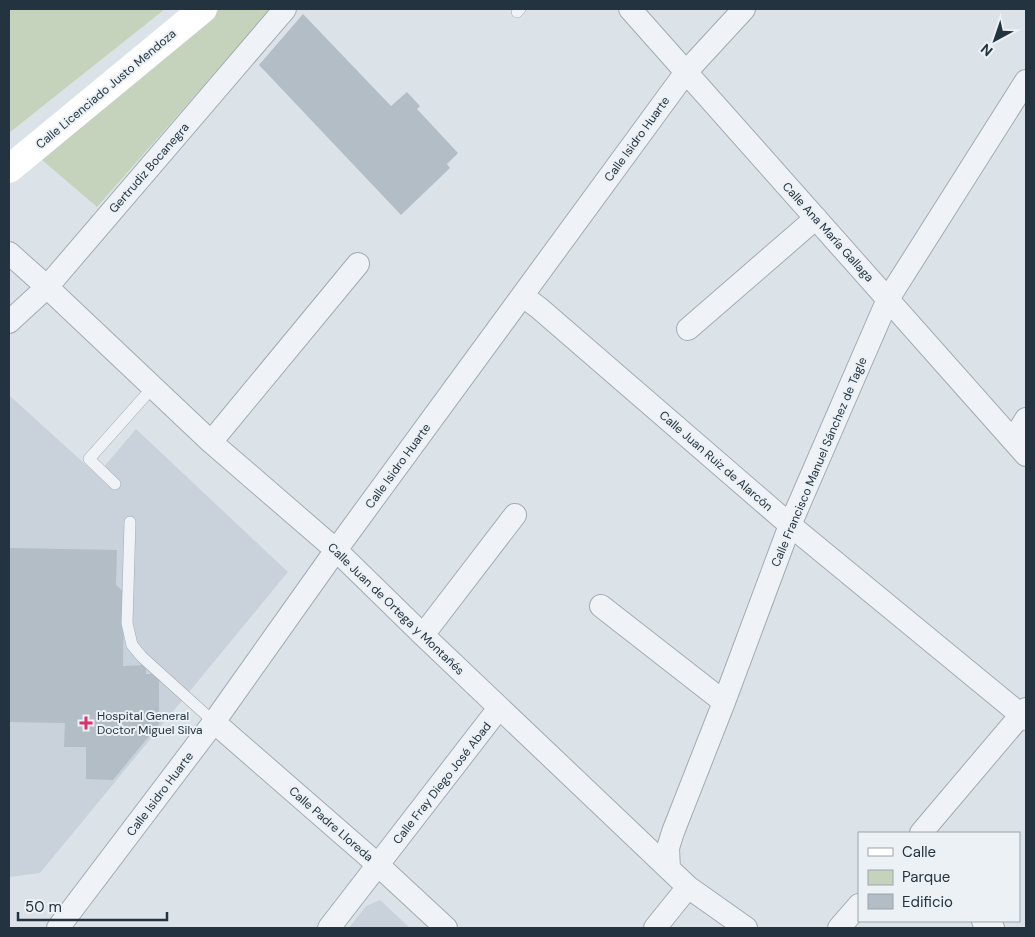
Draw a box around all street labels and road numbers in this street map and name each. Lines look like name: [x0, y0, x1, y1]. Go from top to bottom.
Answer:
street label: Calle Licenciado Justo Mendoza: [33, 26, 179, 152]
street label: Calle Isidro Huarte: [601, 93, 673, 185]
street label: Gertrudiz Bocanegra: [105, 120, 193, 216]
street label: Calle Ana María Gallaga: [779, 179, 877, 285]
street label: Calle Francisco Manuel Sánchez de Tagle: [767, 354, 871, 569]
street label: Calle Juan Ruiz de Alarcón: [656, 407, 776, 515]
street label: Calle Isidro Huarte: [362, 420, 434, 512]
street label: Calle Juan de Ortega y Montañés: [324, 539, 468, 679]
street label: Calle Fray Diego José Abad: [389, 719, 495, 847]
street label: Calle Isidro Huarte: [123, 748, 197, 839]
street label: Calle Padre Lloreda: [286, 783, 376, 865]

